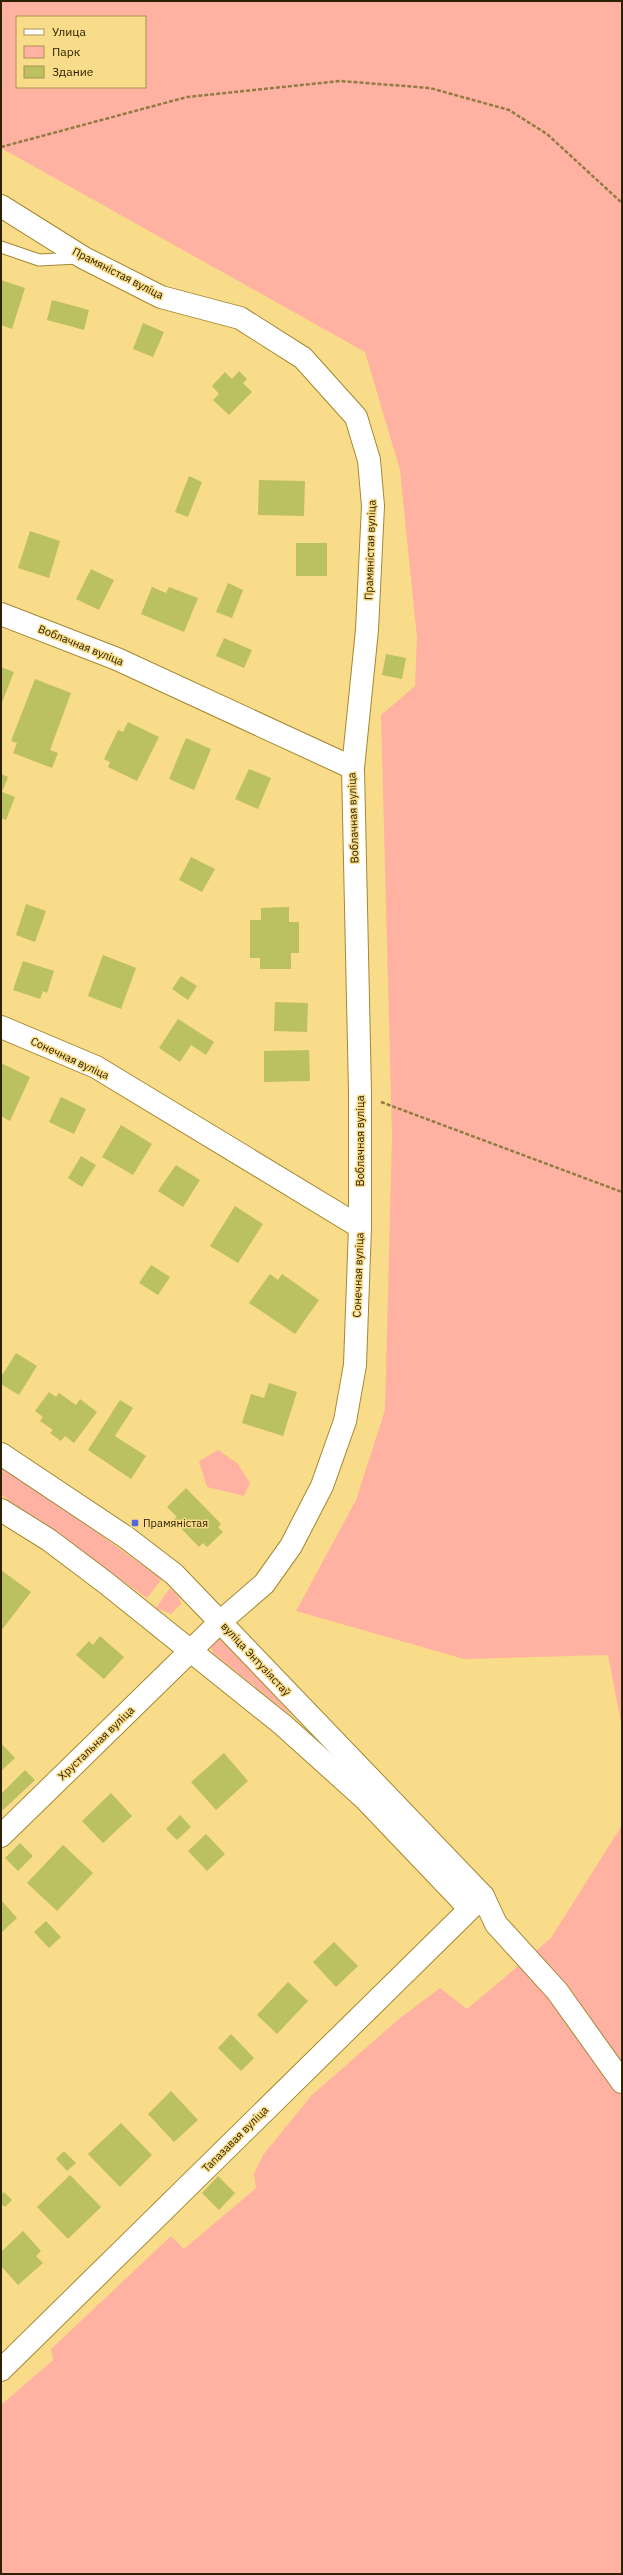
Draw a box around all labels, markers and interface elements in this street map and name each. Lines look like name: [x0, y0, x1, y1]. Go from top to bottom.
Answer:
legend: [16, 16, 146, 88]
text: Улица: [52, 24, 86, 39]
text: Парк: [52, 44, 81, 59]
text: Здание: [52, 64, 94, 79]
street label: Прамяністая вуліца: [70, 244, 166, 302]
street label: Прамяністая вуліца: [361, 499, 379, 600]
street label: Воблачная вуліца: [36, 621, 126, 669]
street label: Воблачная вуліца: [344, 772, 362, 864]
street label: Сонечная вуліца: [29, 1034, 112, 1082]
street label: Воблачная вуліца: [353, 1095, 367, 1187]
street label: Сонечная вуліца: [350, 1232, 366, 1318]
place label: Прамяністая: [143, 1516, 208, 1530]
marker: Прамяністая: [130, 1518, 140, 1528]
street label: вуліца Энтузіястаў: [218, 1619, 294, 1699]
street label: Хрустальная вуліца: [55, 1703, 137, 1783]
street label: Тапазавая вуліца: [199, 2103, 271, 2175]

